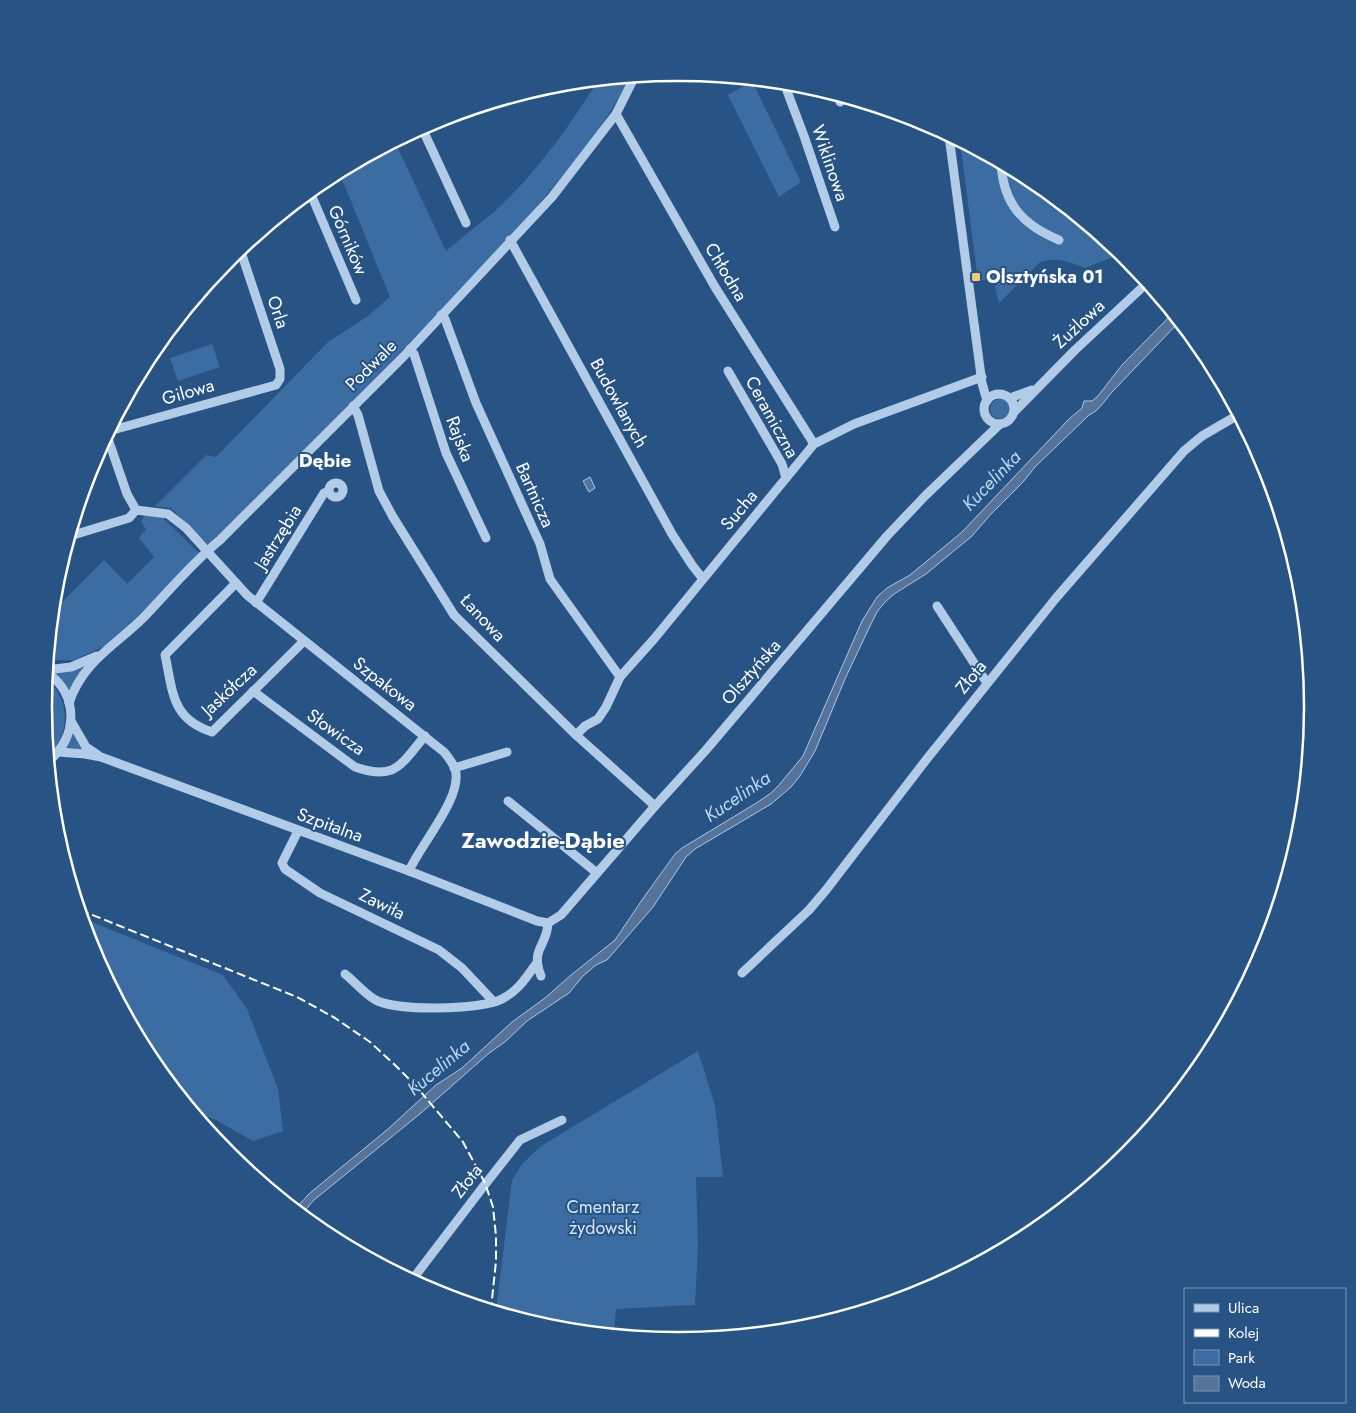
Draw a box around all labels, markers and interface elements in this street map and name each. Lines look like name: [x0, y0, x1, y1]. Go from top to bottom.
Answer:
street label: Wiklinowa: [805, 121, 855, 205]
street label: Górników: [322, 201, 375, 280]
street label: Chłodna: [698, 238, 754, 306]
place label: Olsztyńska 01: [986, 264, 1103, 290]
marker: Olsztyńska 01: [970, 271, 982, 283]
street label: Orla: [260, 292, 296, 332]
street label: Żużlowa: [1047, 293, 1111, 355]
street label: Podwale: [339, 333, 403, 397]
street label: Budowlanych: [584, 353, 654, 453]
street label: Ceramiczna: [739, 371, 805, 463]
street label: Gilowa: [159, 372, 217, 412]
street label: Rajska: [439, 412, 481, 466]
water label: Kucelinka: [956, 444, 1028, 517]
district label: Dębie: [299, 447, 351, 474]
street label: Bartnicza: [509, 458, 561, 532]
street label: Sucha: [714, 484, 764, 536]
street label: Jastrzębia: [247, 500, 308, 576]
street label: Łanowa: [453, 588, 512, 648]
street label: Olsztyńska: [715, 634, 787, 710]
street label: Szpakowa: [347, 651, 423, 717]
street label: Złota: [949, 655, 993, 699]
street label: Jaskółcza: [194, 658, 263, 724]
street label: Słowicza: [301, 702, 371, 762]
water label: Kucelinka: [699, 764, 776, 829]
street label: Szpitalna: [293, 801, 367, 849]
district label: Zawodzie-Dąbie: [461, 824, 625, 856]
street label: Zawiła: [355, 882, 409, 926]
water label: Kucelinka: [401, 1033, 476, 1102]
street label: Złota: [445, 1159, 489, 1203]
park label: Cmentarz żydowski: [566, 1194, 640, 1241]
legend: [1184, 1288, 1346, 1403]
text: Ulica: [1228, 1297, 1259, 1319]
text: Kolej: [1228, 1322, 1259, 1344]
text: Park: [1228, 1347, 1255, 1369]
text: Woda: [1228, 1372, 1266, 1394]

